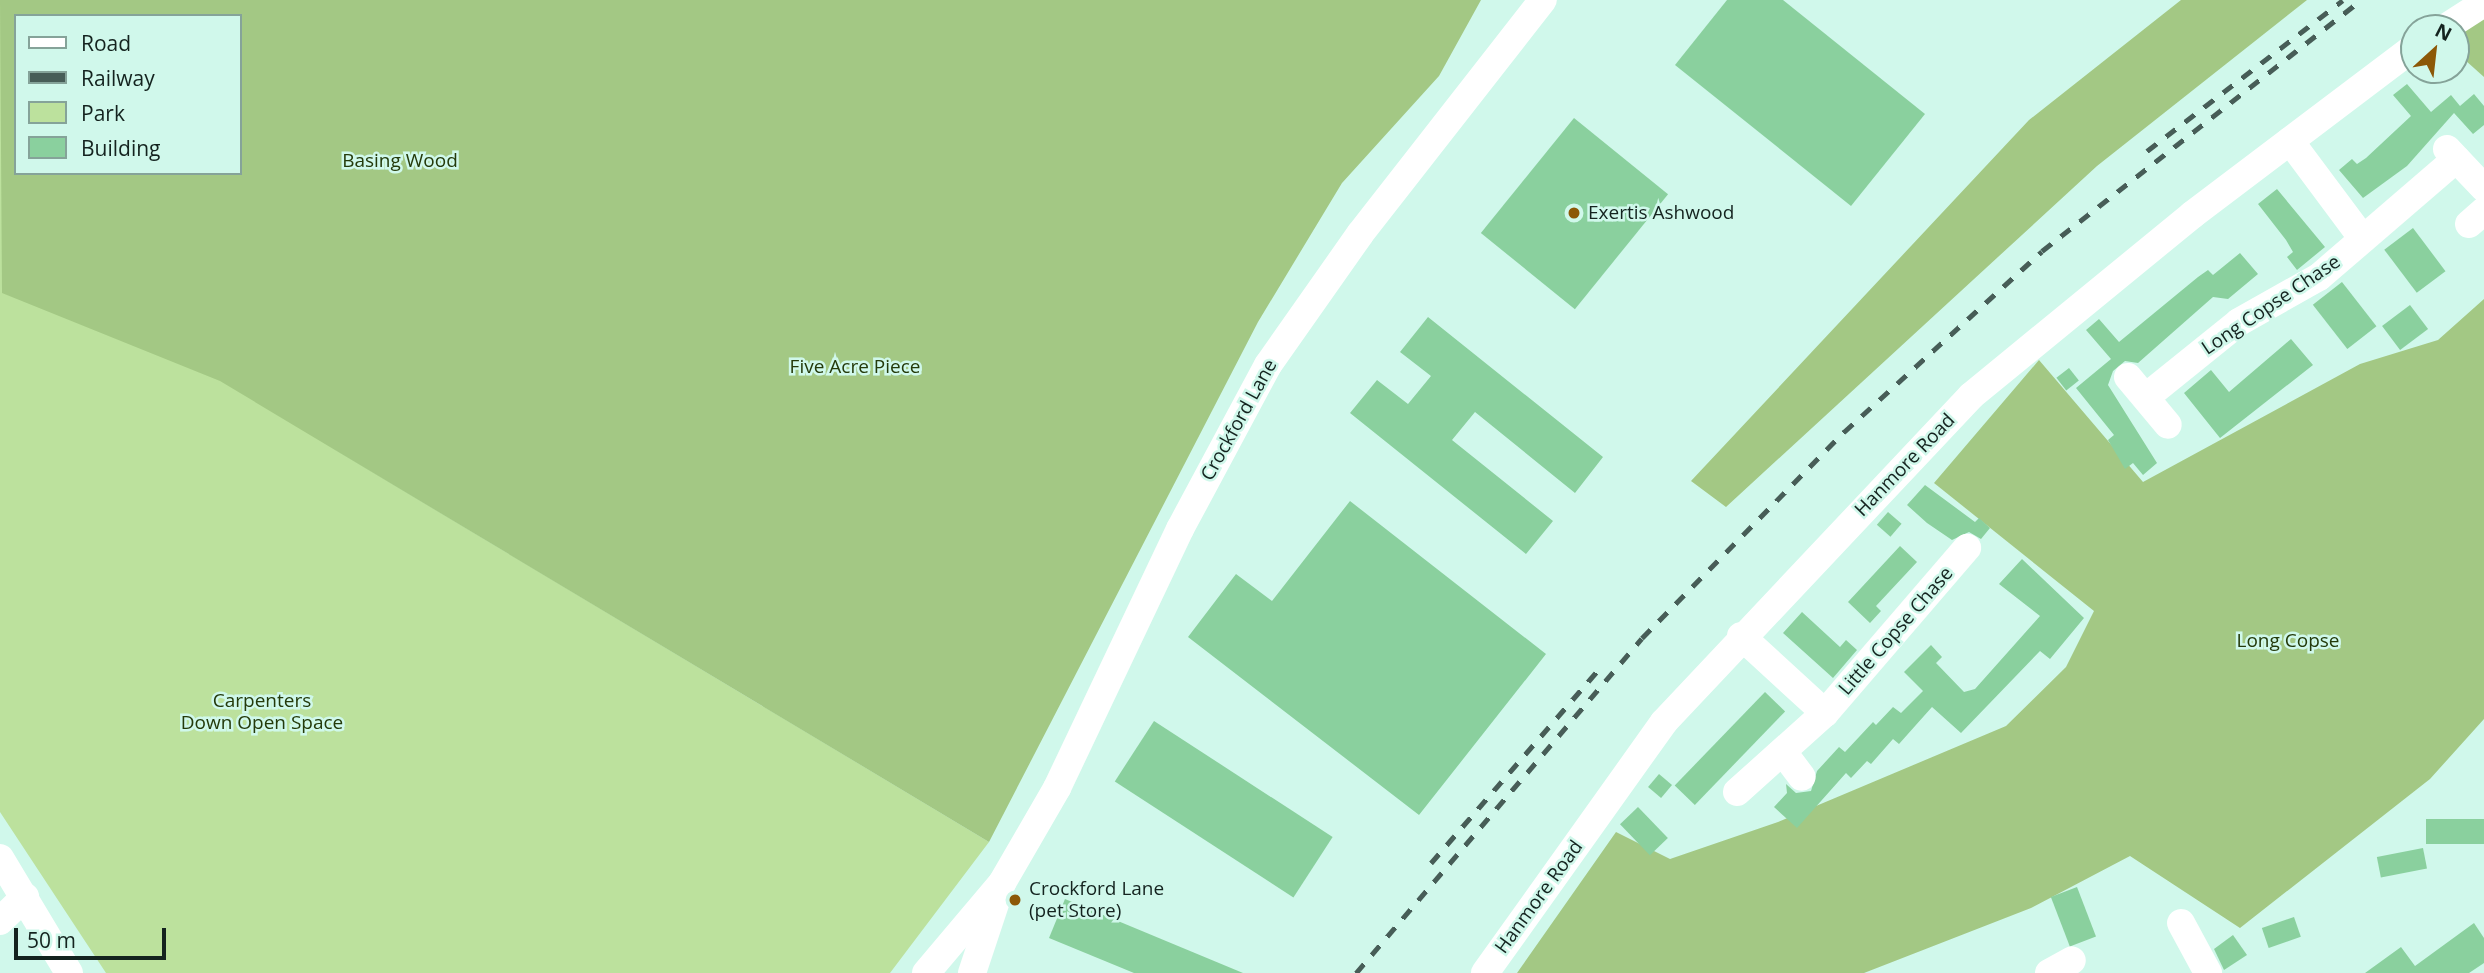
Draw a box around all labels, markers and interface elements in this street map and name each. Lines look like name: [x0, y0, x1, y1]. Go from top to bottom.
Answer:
legend: [14, 14, 242, 175]
north arrow: [2400, 14, 2470, 84]
text: N: [2431, 17, 2456, 47]
text: Road: [81, 29, 131, 57]
text: Railway: [81, 64, 155, 92]
text: Park: [81, 99, 125, 127]
text: Building: [81, 134, 160, 162]
park label: Basing Wood: [342, 150, 458, 172]
place label: Exertis Ashwood: [1588, 202, 1734, 224]
marker: Exertis Ashwood: [1566, 205, 1582, 221]
street label: Long Copse Chase: [2198, 250, 2344, 360]
street label: Crockford Lane: [1196, 355, 1282, 485]
park label: Five Acre Piece: [790, 356, 920, 378]
street label: Hanmore Road: [1850, 409, 1960, 521]
street label: Little Copse Chase: [1834, 562, 1958, 700]
park label: Long Copse: [2237, 630, 2339, 652]
park label: Carpenters Down Open Space: [181, 690, 343, 734]
street label: Hanmore Road: [1490, 836, 1588, 958]
place label: Crockford Lane (pet Store): [1029, 878, 1164, 922]
marker: Crockford Lane (pet Store): [1007, 892, 1023, 908]
scale bar: [18, 914, 170, 958]
text: 50 m: [27, 926, 76, 954]

